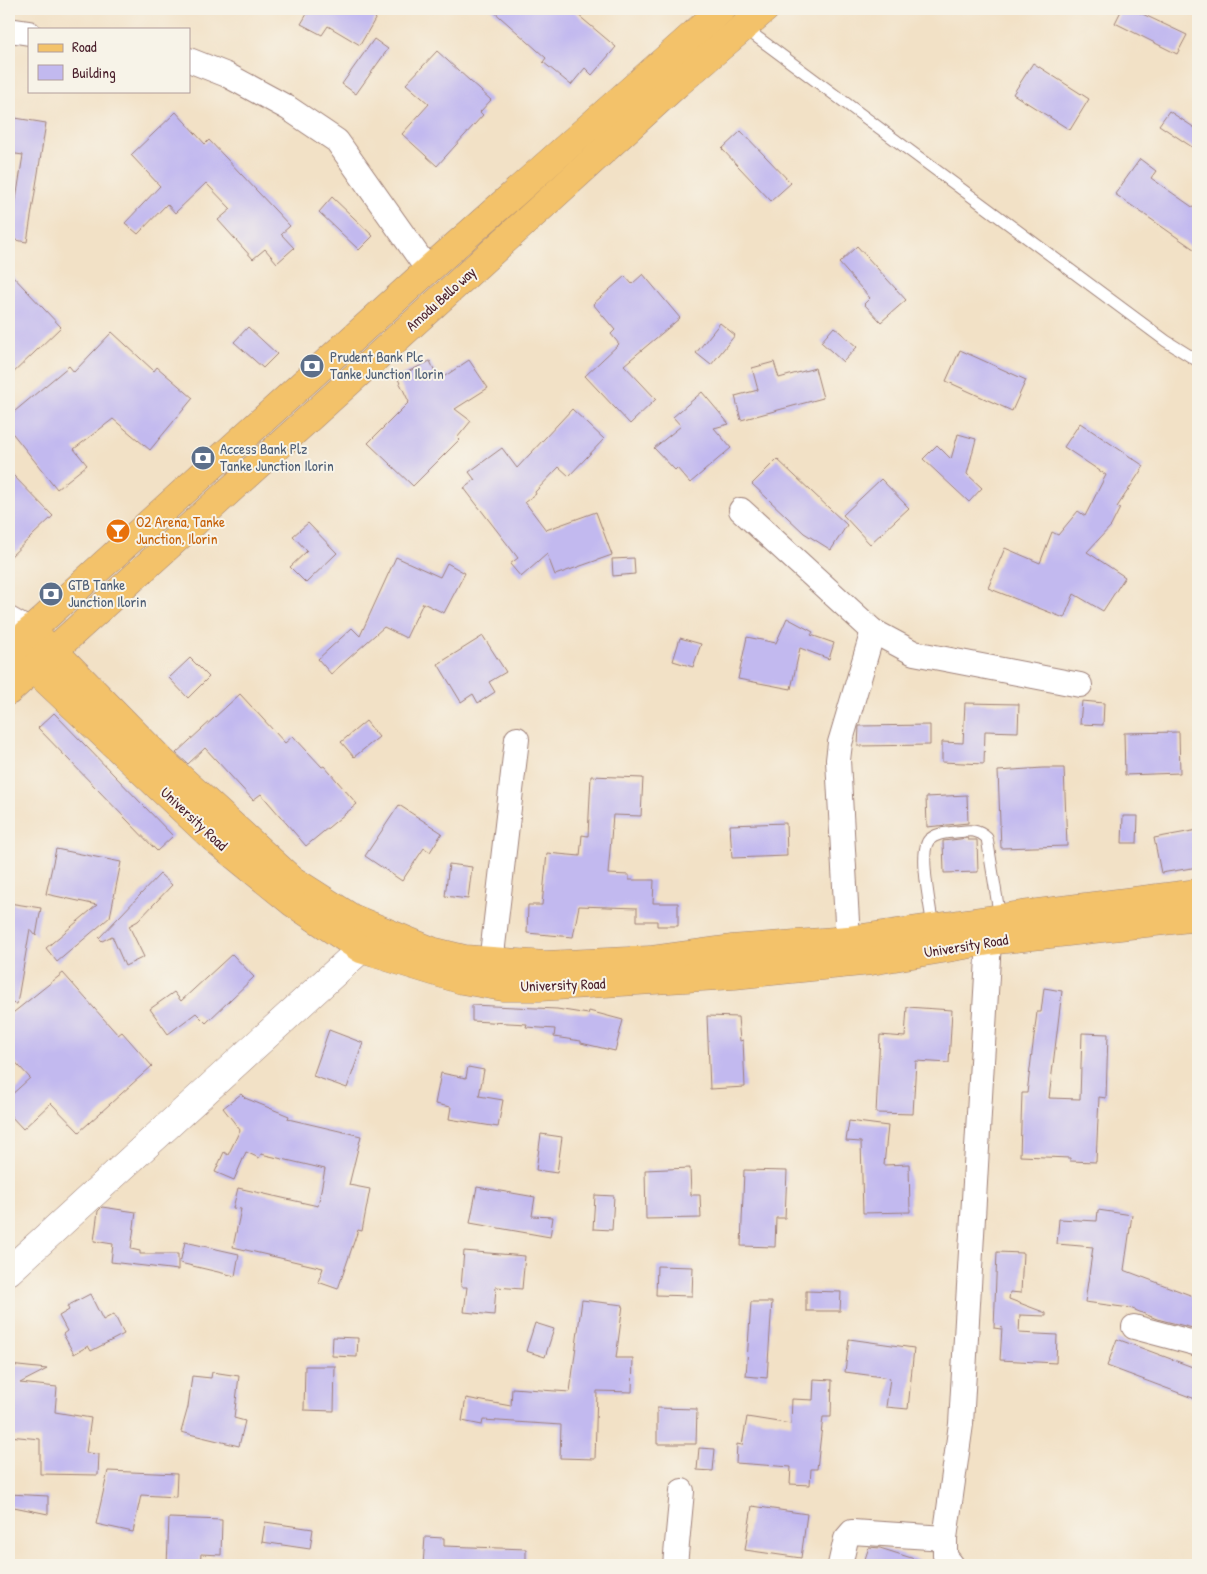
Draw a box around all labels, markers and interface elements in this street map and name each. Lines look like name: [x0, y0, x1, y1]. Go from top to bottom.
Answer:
legend: [28, 28, 190, 92]
text: Road: [72, 36, 97, 57]
text: Building: [72, 62, 116, 83]
street label: Amodu Bello way: [401, 262, 480, 336]
place label: Prudent Bank Plc Tanke Junction Ilorin: [330, 346, 444, 384]
bank icon: Prudent Bank Plc Tanke Junction Ilorin: [299, 353, 325, 379]
place label: Access Bank Plz Tanke Junction Ilorin: [220, 438, 334, 476]
bank icon: Access Bank Plz Tanke Junction Ilorin: [190, 445, 216, 471]
place label: O2 Arena, Tanke Junction, Ilorin: [136, 511, 225, 549]
bar icon: O2 Arena, Tanke Junction, Ilorin: [105, 518, 131, 544]
place label: GTB Tanke Junction Ilorin: [68, 574, 147, 612]
bank icon: GTB Tanke Junction Ilorin: [38, 581, 64, 607]
street label: University Road: [156, 782, 233, 855]
street label: University Road: [922, 928, 1010, 963]
street label: University Road: [520, 973, 606, 996]

